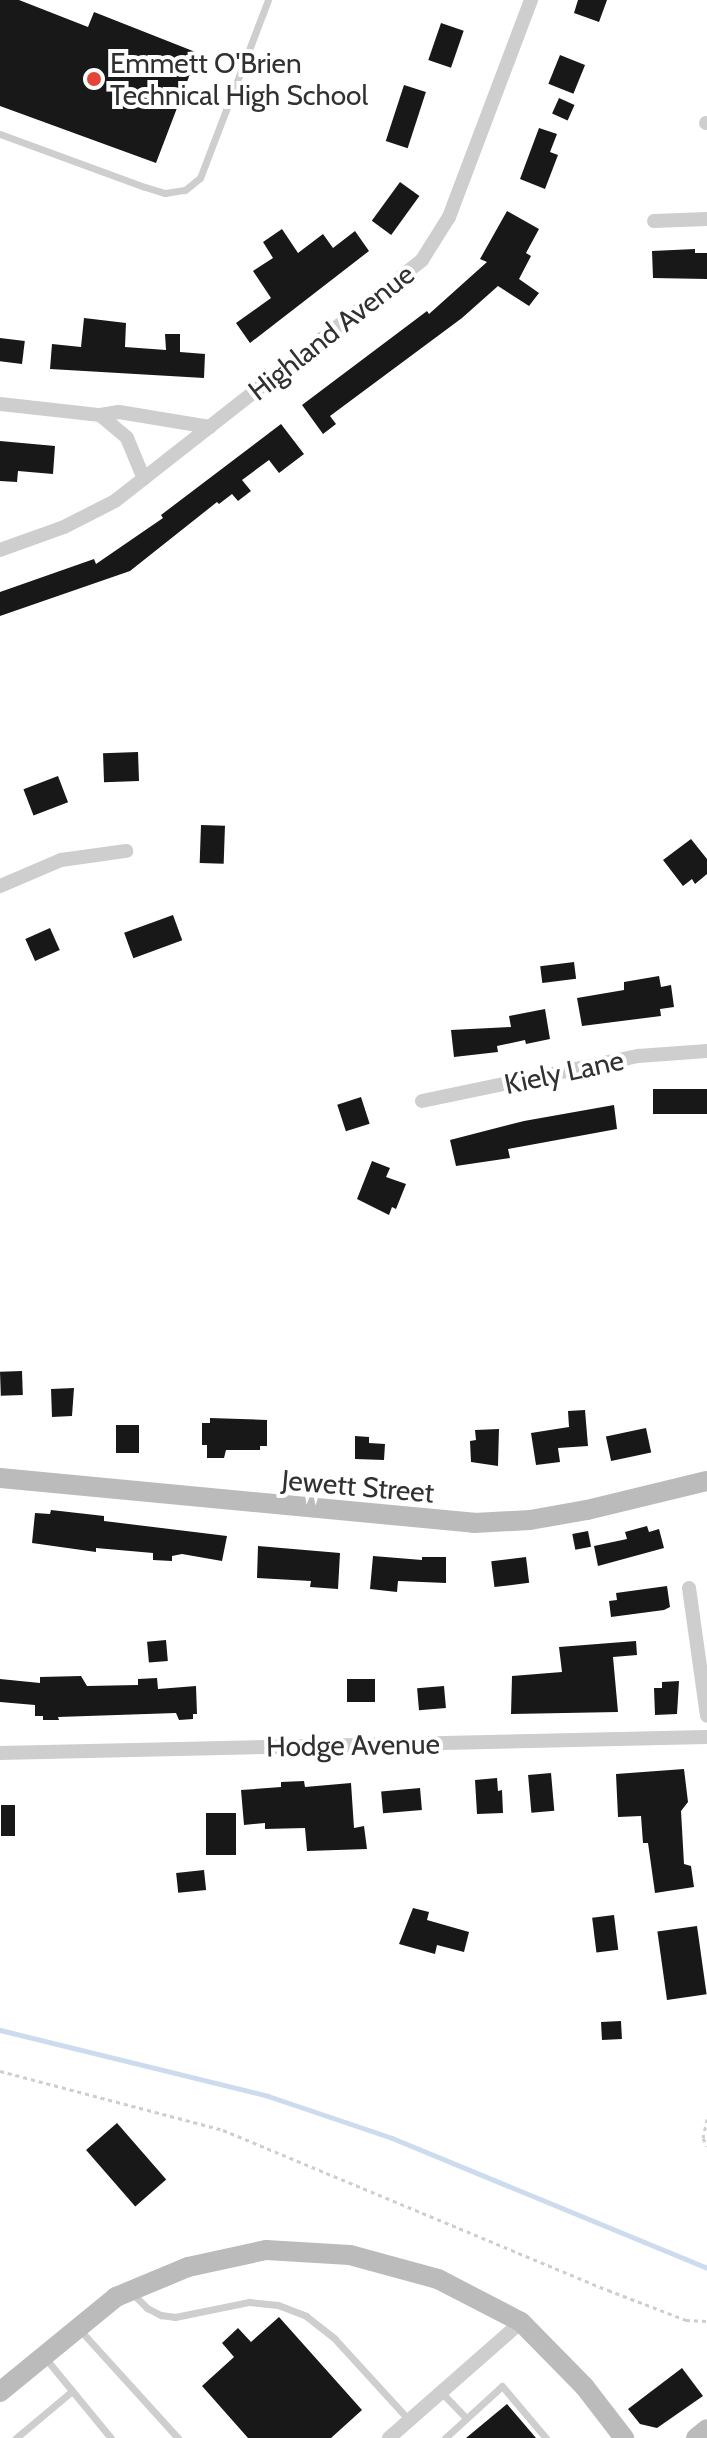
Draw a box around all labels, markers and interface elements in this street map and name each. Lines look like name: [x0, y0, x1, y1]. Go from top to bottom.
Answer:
place label: Emmett O'Brien Technical High School: [110, 46, 368, 112]
marker: Emmett O'Brien Technical High School: [85, 70, 103, 88]
street label: Highland Avenue: [242, 257, 420, 407]
street label: Kiely Lane: [501, 1043, 627, 1101]
street label: Jewett Street: [280, 1463, 436, 1509]
street label: Hodge Avenue: [266, 1727, 440, 1763]

